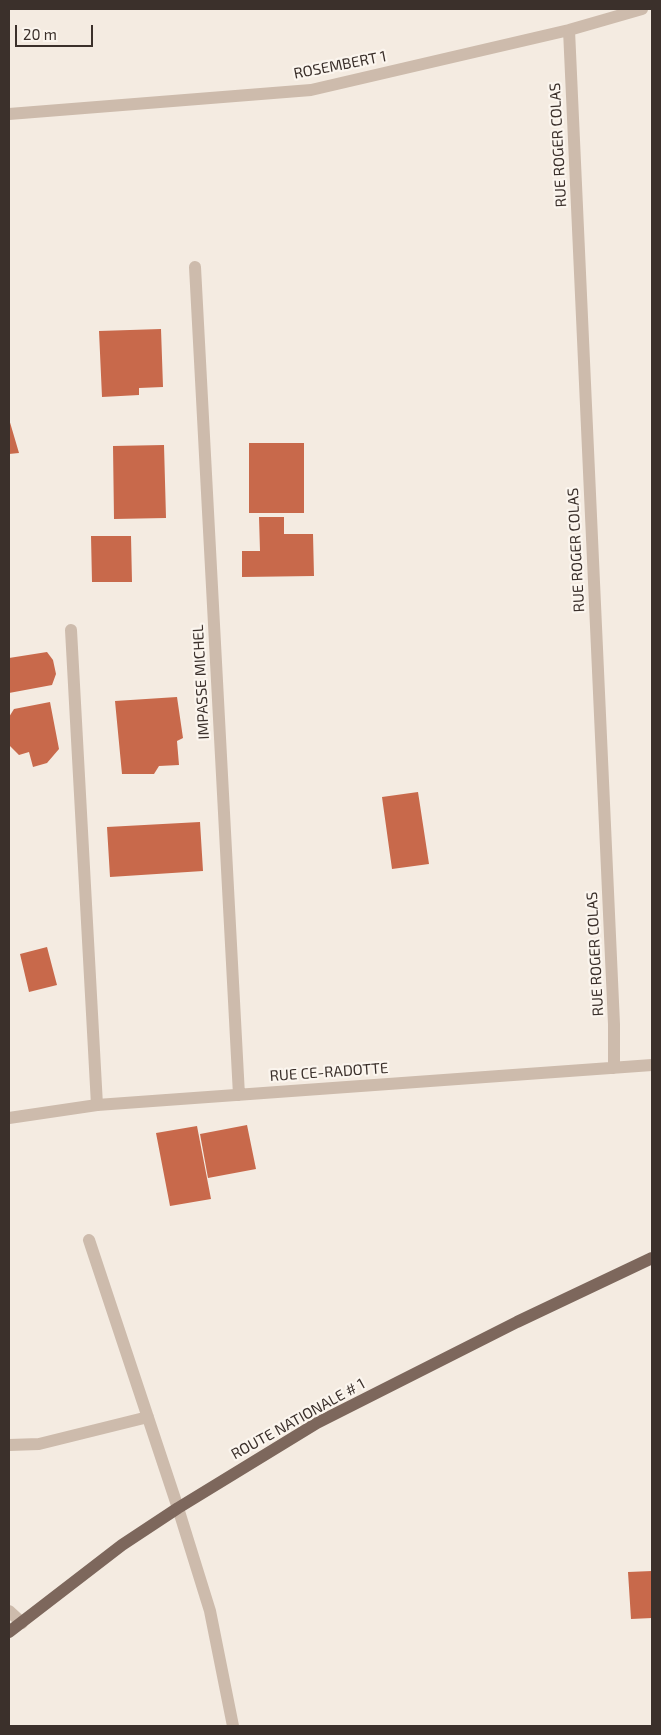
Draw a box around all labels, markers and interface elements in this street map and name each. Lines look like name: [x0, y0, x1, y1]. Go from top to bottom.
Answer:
scale bar: [18, 15, 95, 47]
text: 20 m: [23, 25, 57, 43]
street label: ROSEMBERT 1: [292, 47, 388, 83]
street label: RUE ROGER COLAS: [546, 82, 570, 208]
street label: RUE ROGER COLAS: [564, 487, 588, 613]
street label: IMPASSE MICHEL: [189, 624, 213, 740]
street label: RUE ROGER COLAS: [583, 891, 607, 1017]
street label: RUE CE-RADOTTE: [269, 1059, 389, 1085]
street label: ROUTE NATIONALE # 1: [228, 1375, 368, 1463]

